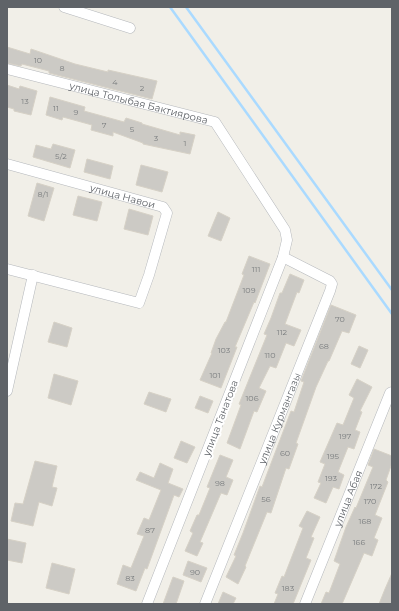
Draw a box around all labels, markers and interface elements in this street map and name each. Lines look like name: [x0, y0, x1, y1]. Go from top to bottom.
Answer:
house number: 10: [34, 55, 42, 65]
house number: 8: [59, 63, 65, 73]
house number: 4: [112, 77, 118, 87]
street label: улица Толыбая Бактиярова: [67, 79, 209, 127]
house number: 2: [140, 83, 145, 93]
house number: 13: [21, 96, 29, 106]
house number: 11: [53, 103, 59, 113]
house number: 9: [74, 107, 79, 117]
house number: 7: [102, 120, 107, 130]
house number: 5: [130, 124, 135, 134]
house number: 3: [154, 133, 159, 143]
house number: 1: [184, 138, 186, 148]
house number: 5/2: [55, 151, 67, 161]
street label: улица Навои: [87, 181, 157, 212]
house number: 8/1: [38, 189, 48, 199]
house number: 111: [252, 264, 260, 274]
house number: 109: [242, 285, 256, 295]
house number: 70: [335, 314, 345, 324]
house number: 112: [277, 327, 288, 337]
house number: 68: [319, 341, 329, 351]
house number: 103: [218, 345, 231, 355]
house number: 110: [264, 350, 276, 360]
house number: 101: [209, 370, 221, 380]
street label: улица Курмангазы: [255, 371, 304, 467]
street label: улица Танатова: [200, 378, 241, 459]
house number: 106: [245, 393, 259, 403]
house number: 197: [339, 431, 351, 441]
house number: 60: [280, 448, 290, 458]
house number: 195: [327, 451, 340, 461]
street label: улица Абая: [331, 468, 365, 529]
house number: 193: [325, 473, 338, 483]
house number: 98: [215, 478, 225, 488]
house number: 172: [370, 481, 383, 491]
house number: 56: [261, 494, 271, 504]
house number: 170: [364, 496, 376, 506]
house number: 168: [359, 516, 371, 526]
house number: 87: [145, 525, 155, 535]
house number: 166: [353, 537, 365, 547]
house number: 90: [190, 567, 200, 577]
house number: 83: [125, 573, 135, 583]
house number: 183: [282, 583, 295, 593]

